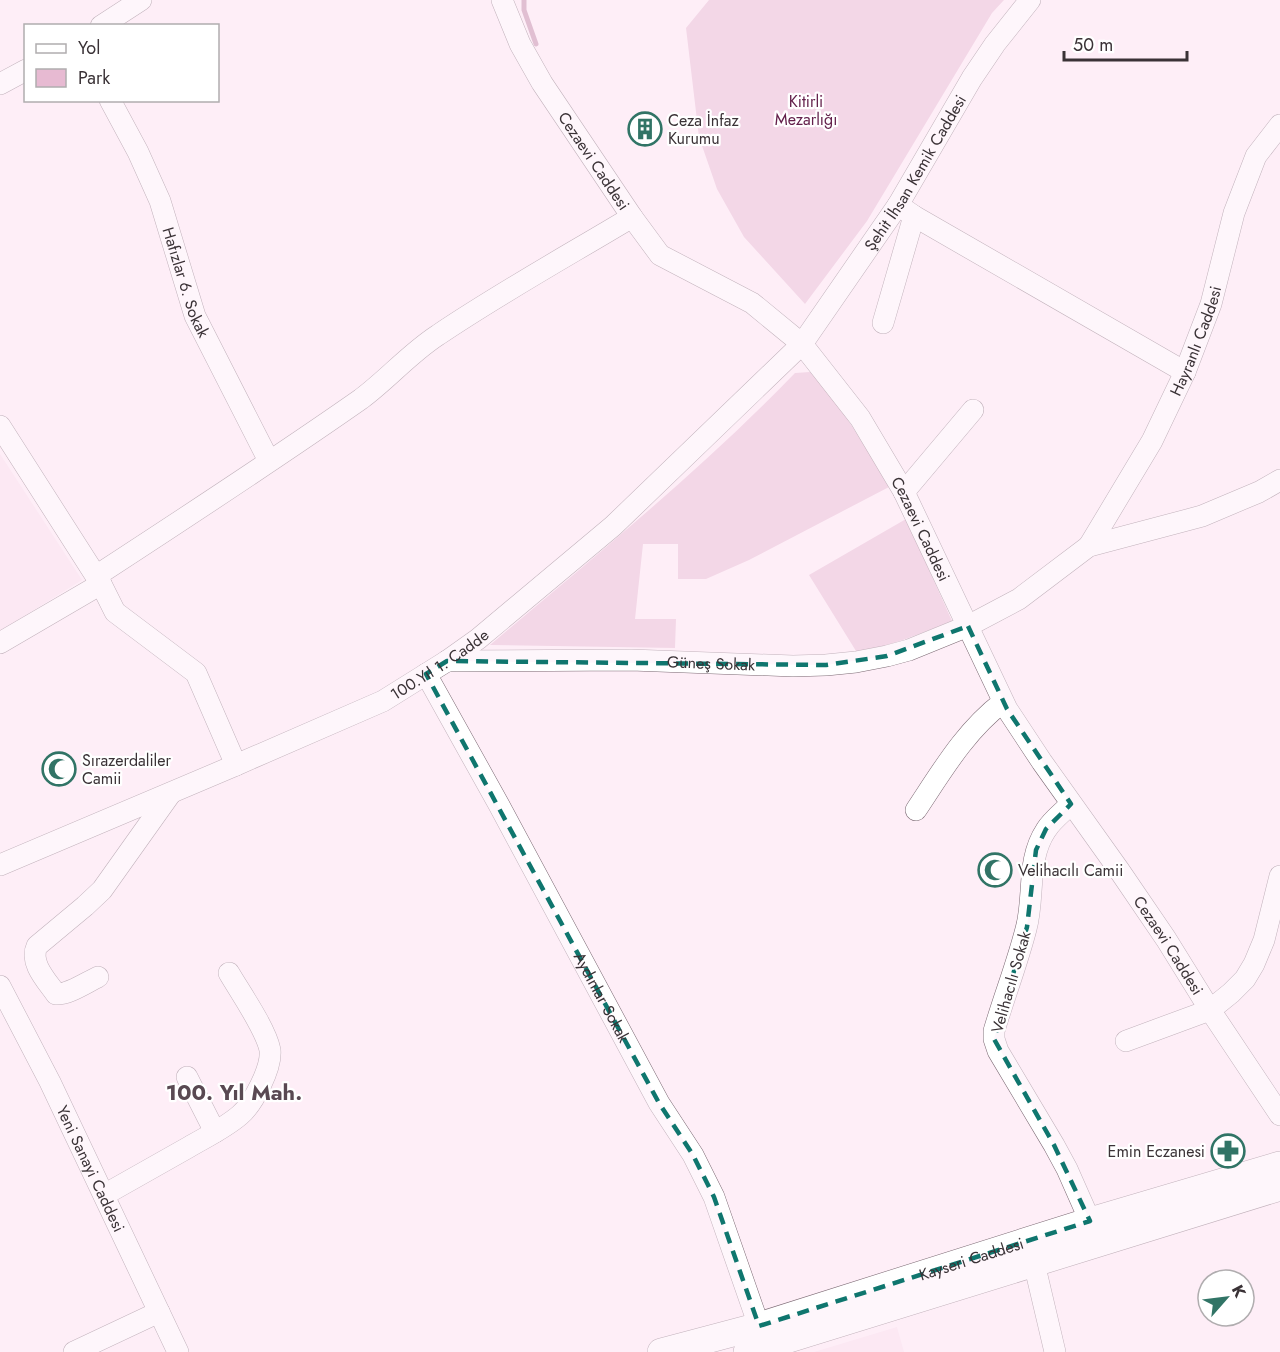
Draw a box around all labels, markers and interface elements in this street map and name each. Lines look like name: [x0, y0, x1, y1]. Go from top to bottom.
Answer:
legend: [24, 24, 219, 102]
scale bar: [1064, 24, 1187, 62]
text: 50 m: [1073, 32, 1113, 58]
text: Yol: [78, 35, 100, 61]
text: Park: [78, 65, 110, 91]
park label: Kitirli Mezarlığı: [775, 90, 837, 131]
street label: Şehit İhsan Kemik Caddesi: [858, 90, 971, 255]
street label: Cezaevi Caddesi: [553, 107, 636, 214]
place label: Ceza İnfaz Kurumu: [668, 109, 739, 150]
building icon: Ceza İnfaz Kurumu: [627, 111, 663, 147]
street label: Hafızlar 6. Sokak: [157, 224, 216, 342]
street label: Hayranlı Caddesi: [1164, 283, 1227, 400]
street label: Cezaevi Caddesi: [886, 472, 956, 585]
street label: 100.Yıl 1. Cadde: [386, 623, 494, 705]
street label: Güneş Sokak: [667, 650, 756, 676]
place label: Sırazerdaliler Camii: [82, 749, 172, 790]
mosque icon: Sırazerdaliler Camii: [41, 751, 77, 787]
mosque icon: Velihacılı Camii: [977, 852, 1013, 888]
place label: Velihacılı Camii: [1018, 859, 1123, 882]
street label: Cezaevi Caddesi: [1128, 891, 1209, 999]
street label: Velihacılı Sokak: [985, 927, 1037, 1036]
street label: Aydınlar Sokak: [568, 948, 636, 1047]
district label: 100. Yıl Mah.: [166, 1076, 302, 1108]
street label: Yeni Sanayi Caddesi: [51, 1102, 131, 1236]
pharmacy icon: Emin Eczanesi: [1210, 1133, 1246, 1169]
place label: Emin Eczanesi: [1108, 1140, 1205, 1163]
street label: Kayseri Caddesi: [916, 1231, 1026, 1286]
north arrow: [1196, 1268, 1256, 1328]
text: K: [1226, 1281, 1252, 1302]

